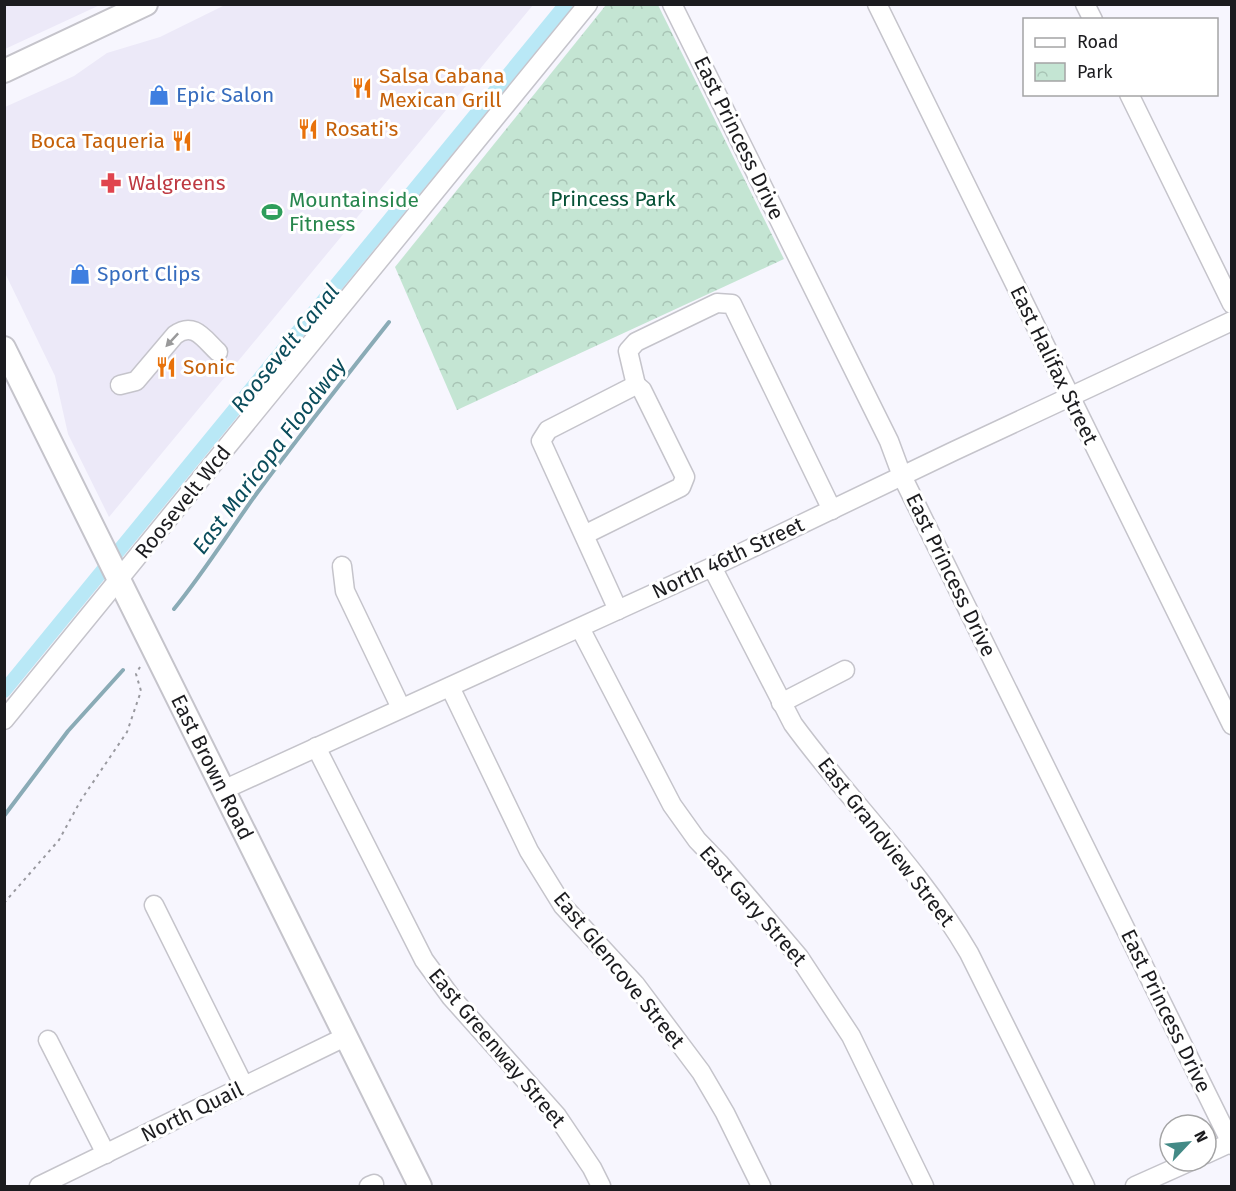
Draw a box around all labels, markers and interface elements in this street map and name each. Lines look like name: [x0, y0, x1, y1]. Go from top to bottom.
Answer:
legend: [1023, 18, 1218, 96]
text: Road: [1077, 31, 1119, 53]
street label: East Princess Drive: [688, 52, 790, 224]
text: Park: [1077, 61, 1113, 83]
place label: Salsa Cabana Mexican Grill: [379, 63, 505, 113]
restaurant icon: Salsa Cabana Mexican Grill: [350, 76, 374, 100]
place label: Epic Salon: [176, 82, 274, 108]
shop icon: Epic Salon: [147, 83, 171, 107]
place label: Rosati's: [325, 116, 399, 142]
restaurant icon: Rosati's: [296, 117, 320, 141]
place label: Boca Taqueria: [30, 128, 165, 154]
restaurant icon: Boca Taqueria: [170, 129, 194, 153]
place label: Walgreens: [128, 170, 226, 196]
pharmacy icon: Walgreens: [99, 171, 123, 195]
park label: Princess Park: [550, 186, 676, 212]
place label: Mountainside Fitness: [289, 187, 419, 237]
sports icon: Mountainside Fitness: [260, 200, 284, 224]
place label: Sport Clips: [97, 261, 201, 287]
shop icon: Sport Clips: [68, 262, 92, 286]
water label: Roosevelt Canal: [225, 278, 345, 418]
street label: East Halifax Street: [1004, 281, 1104, 449]
one-way arrow: [166, 332, 179, 347]
water label: East Maricopa Floodway: [186, 351, 352, 559]
place label: Sonic: [183, 354, 235, 380]
restaurant icon: Sonic: [154, 355, 178, 379]
street label: Roosevelt Wcd: [129, 440, 237, 564]
street label: East Princess Drive: [900, 489, 1002, 661]
street label: North 46th Street: [648, 511, 809, 605]
street label: East Brown Road: [165, 690, 259, 844]
street label: East Grandview Street: [812, 752, 960, 932]
street label: East Gary Street: [694, 841, 813, 972]
street label: East Glencove Street: [548, 886, 690, 1054]
street label: East Princess Drive: [1115, 925, 1217, 1097]
street label: East Greenway Street: [423, 963, 571, 1133]
street label: North Quail: [137, 1076, 247, 1148]
north arrow: [1158, 1113, 1218, 1173]
text: N: [1190, 1128, 1212, 1146]

